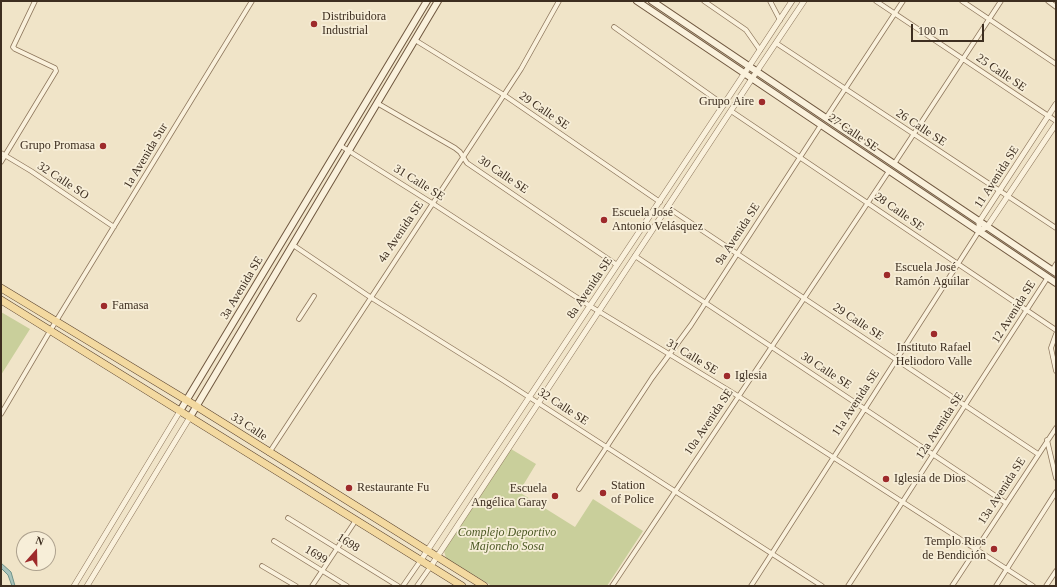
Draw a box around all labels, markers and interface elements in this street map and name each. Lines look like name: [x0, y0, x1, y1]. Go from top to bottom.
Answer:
place label: Distribuidora Industrial: [322, 10, 386, 38]
scale bar: [913, 16, 986, 42]
marker: Distribuidora Industrial: [309, 19, 319, 29]
text: 100 m: [918, 24, 948, 38]
street label: 25 Calle SE: [973, 51, 1029, 95]
street label: 29 Calle SE: [516, 89, 572, 133]
place label: Grupo Aire: [699, 95, 754, 109]
marker: Grupo Aire: [757, 97, 767, 107]
street label: 26 Calle SE: [893, 106, 949, 150]
street label: 27 Calle SE: [825, 111, 881, 155]
street label: 1a Avenida Sur: [121, 121, 171, 191]
place label: Grupo Promasa: [20, 139, 95, 153]
marker: Grupo Promasa: [98, 141, 108, 151]
street label: 11 Avenida SE: [972, 143, 1022, 211]
street label: 30 Calle SE: [475, 153, 531, 197]
street label: 32 Calle SO: [34, 159, 92, 203]
street label: 31 Calle SE: [391, 162, 447, 204]
street label: 28 Calle SE: [871, 190, 927, 234]
street label: 4a Avenida SE: [375, 199, 427, 265]
street label: 9a Avenida SE: [713, 200, 763, 268]
place label: Escuela José Antonio Velásquez: [612, 206, 703, 234]
marker: Escuela José Antonio Velásquez: [599, 215, 609, 225]
street label: 3a Avenida SE: [218, 254, 266, 322]
street label: 8a Avenida SE: [564, 255, 616, 321]
place label: Escuela José Ramón Aguilar: [895, 261, 969, 289]
marker: Escuela José Ramón Aguilar: [882, 270, 892, 280]
street label: 12 Avenida SE: [989, 278, 1039, 346]
place label: Famasa: [112, 299, 149, 313]
street label: 29 Calle SE: [830, 300, 886, 344]
marker: Famasa: [99, 301, 109, 311]
marker: Instituto Rafael Heliodoro Valle: [929, 329, 939, 339]
street label: 31 Calle SE: [664, 336, 720, 378]
place label: Instituto Rafael Heliodoro Valle: [896, 341, 972, 369]
street label: 30 Calle SE: [798, 349, 854, 393]
street label: 11a Avenida SE: [829, 367, 883, 439]
place label: Iglesia: [735, 369, 767, 383]
marker: Iglesia: [722, 371, 732, 381]
street label: 32 Calle SE: [535, 385, 591, 429]
street label: 10a Avenida SE: [681, 386, 737, 458]
street label: 12a Avenida SE: [913, 390, 967, 462]
street label: 33 Calle: [228, 410, 270, 444]
street label: 13a Avenida SE: [975, 455, 1029, 527]
place label: Iglesia de Dios: [894, 472, 966, 486]
marker: Iglesia de Dios: [881, 474, 891, 484]
place label: Station of Police: [611, 479, 654, 507]
place label: Restaurante Fu: [357, 481, 429, 495]
place label: Escuela Angélica Garay: [471, 482, 547, 510]
marker: Restaurante Fu: [344, 483, 354, 493]
marker: Station of Police: [598, 488, 608, 498]
marker: Escuela Angélica Garay: [550, 491, 560, 501]
park label: Complejo Deportivo Majoncho Sosa: [458, 526, 556, 554]
north arrow: [16, 531, 56, 571]
street label: 1698: [334, 531, 362, 555]
text: N: [34, 534, 46, 548]
place label: Templo Rios de Bendición: [922, 535, 986, 563]
street label: 1699: [302, 543, 330, 567]
marker: Templo Rios de Bendición: [989, 544, 999, 554]

